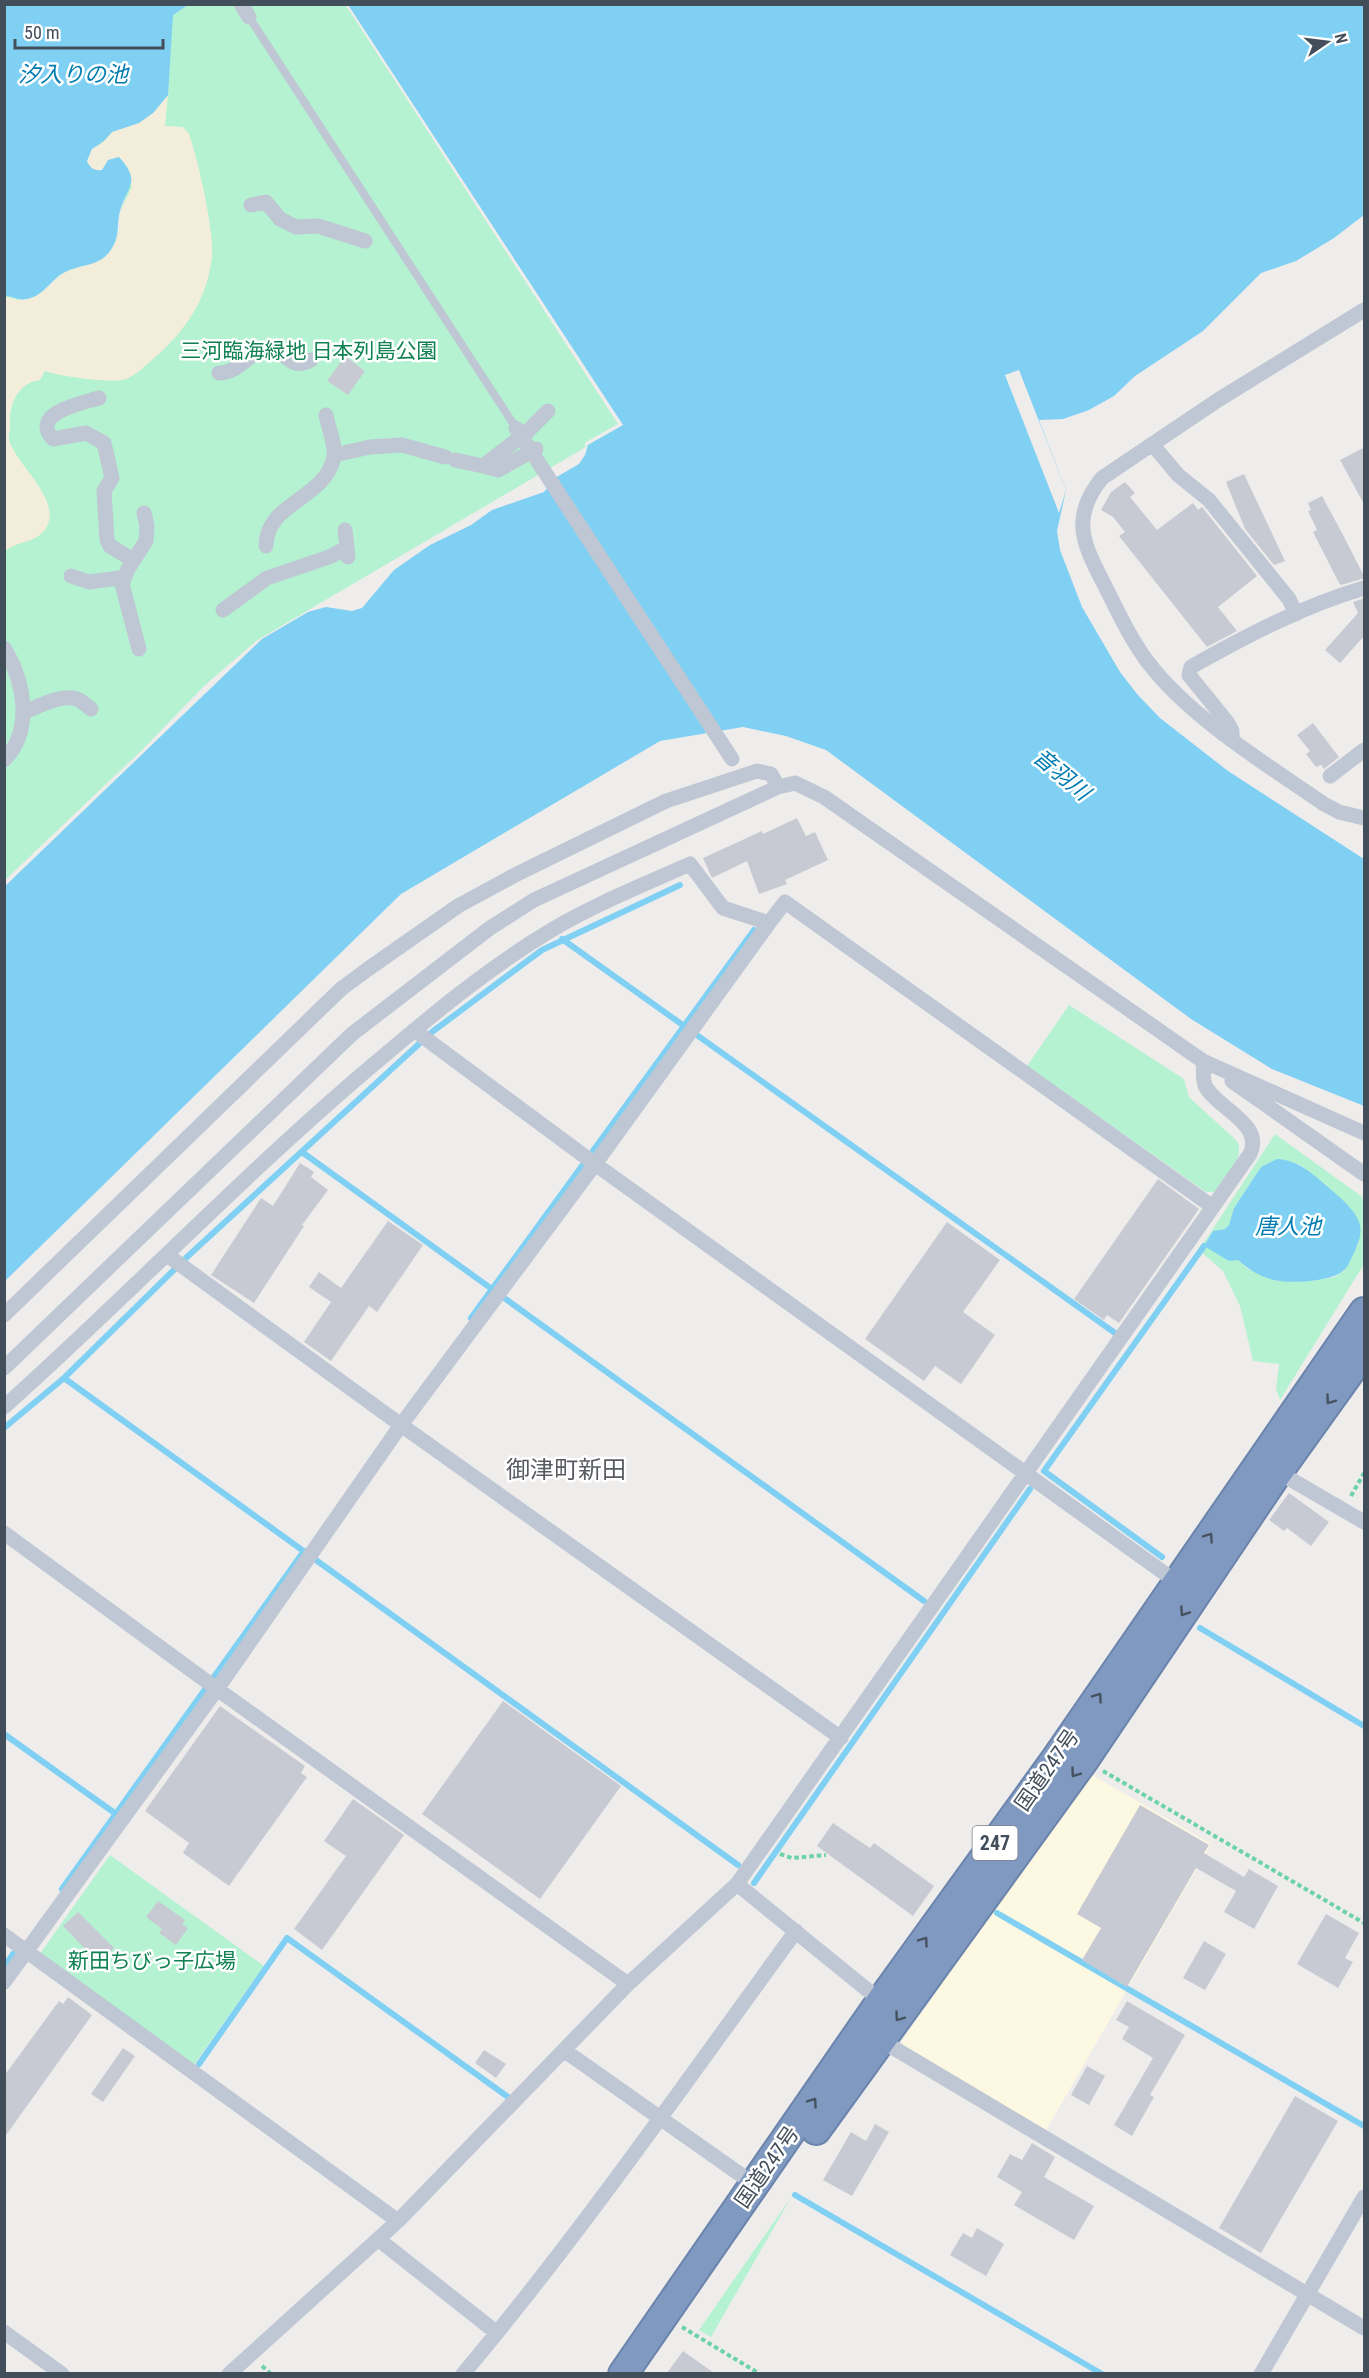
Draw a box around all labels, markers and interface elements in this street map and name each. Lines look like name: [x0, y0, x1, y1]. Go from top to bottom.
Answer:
scale bar: [15, 12, 164, 50]
north arrow: [1297, 12, 1357, 72]
text: 50 m: [24, 22, 59, 43]
text: N: [1331, 31, 1351, 46]
water label: 汐入りの池: [18, 62, 130, 87]
park label: 三河臨海緑地 日本列島公園: [181, 339, 437, 363]
water label: 音羽川: [1028, 744, 1097, 806]
water label: 唐人池: [1255, 1214, 1323, 1239]
one-way arrow: [1326, 1393, 1337, 1404]
district label: 御津町新田: [506, 1456, 626, 1484]
one-way arrow: [1202, 1532, 1213, 1543]
one-way arrow: [1180, 1605, 1191, 1616]
one-way arrow: [1091, 1693, 1102, 1704]
street label: 国道247号: [1010, 1725, 1084, 1815]
one-way arrow: [1071, 1767, 1082, 1778]
road number: 247: [972, 1826, 1018, 1860]
one-way arrow: [917, 1937, 928, 1948]
park label: 新田ちびっ子広場: [68, 1949, 236, 1973]
one-way arrow: [895, 2010, 906, 2021]
one-way arrow: [806, 2097, 817, 2108]
street label: 国道247号: [730, 2122, 804, 2212]

